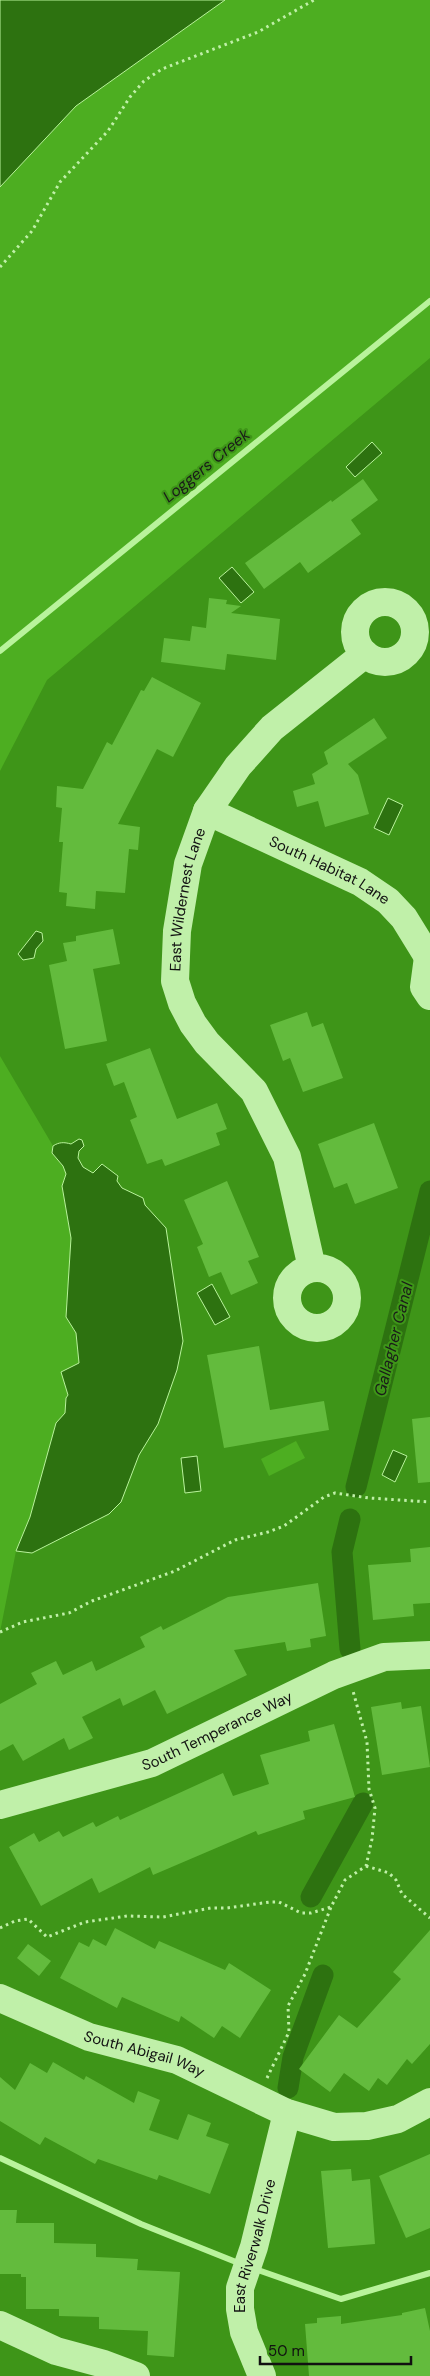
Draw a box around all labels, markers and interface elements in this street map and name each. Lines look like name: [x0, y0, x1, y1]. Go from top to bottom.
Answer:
water label: Loggers Creek: [158, 423, 255, 507]
street label: East Wildernest Lane: [165, 825, 210, 972]
street label: South Habitat Lane: [266, 831, 394, 909]
water label: Gallagher Canal: [369, 1280, 418, 1398]
street label: South Temperance Way: [139, 1686, 296, 1775]
street label: South Abigail Way: [81, 2026, 209, 2082]
street label: East Riverwalk Drive: [230, 2177, 280, 2313]
scale bar: [260, 2334, 411, 2366]
text: 50 m: [268, 2341, 305, 2361]

